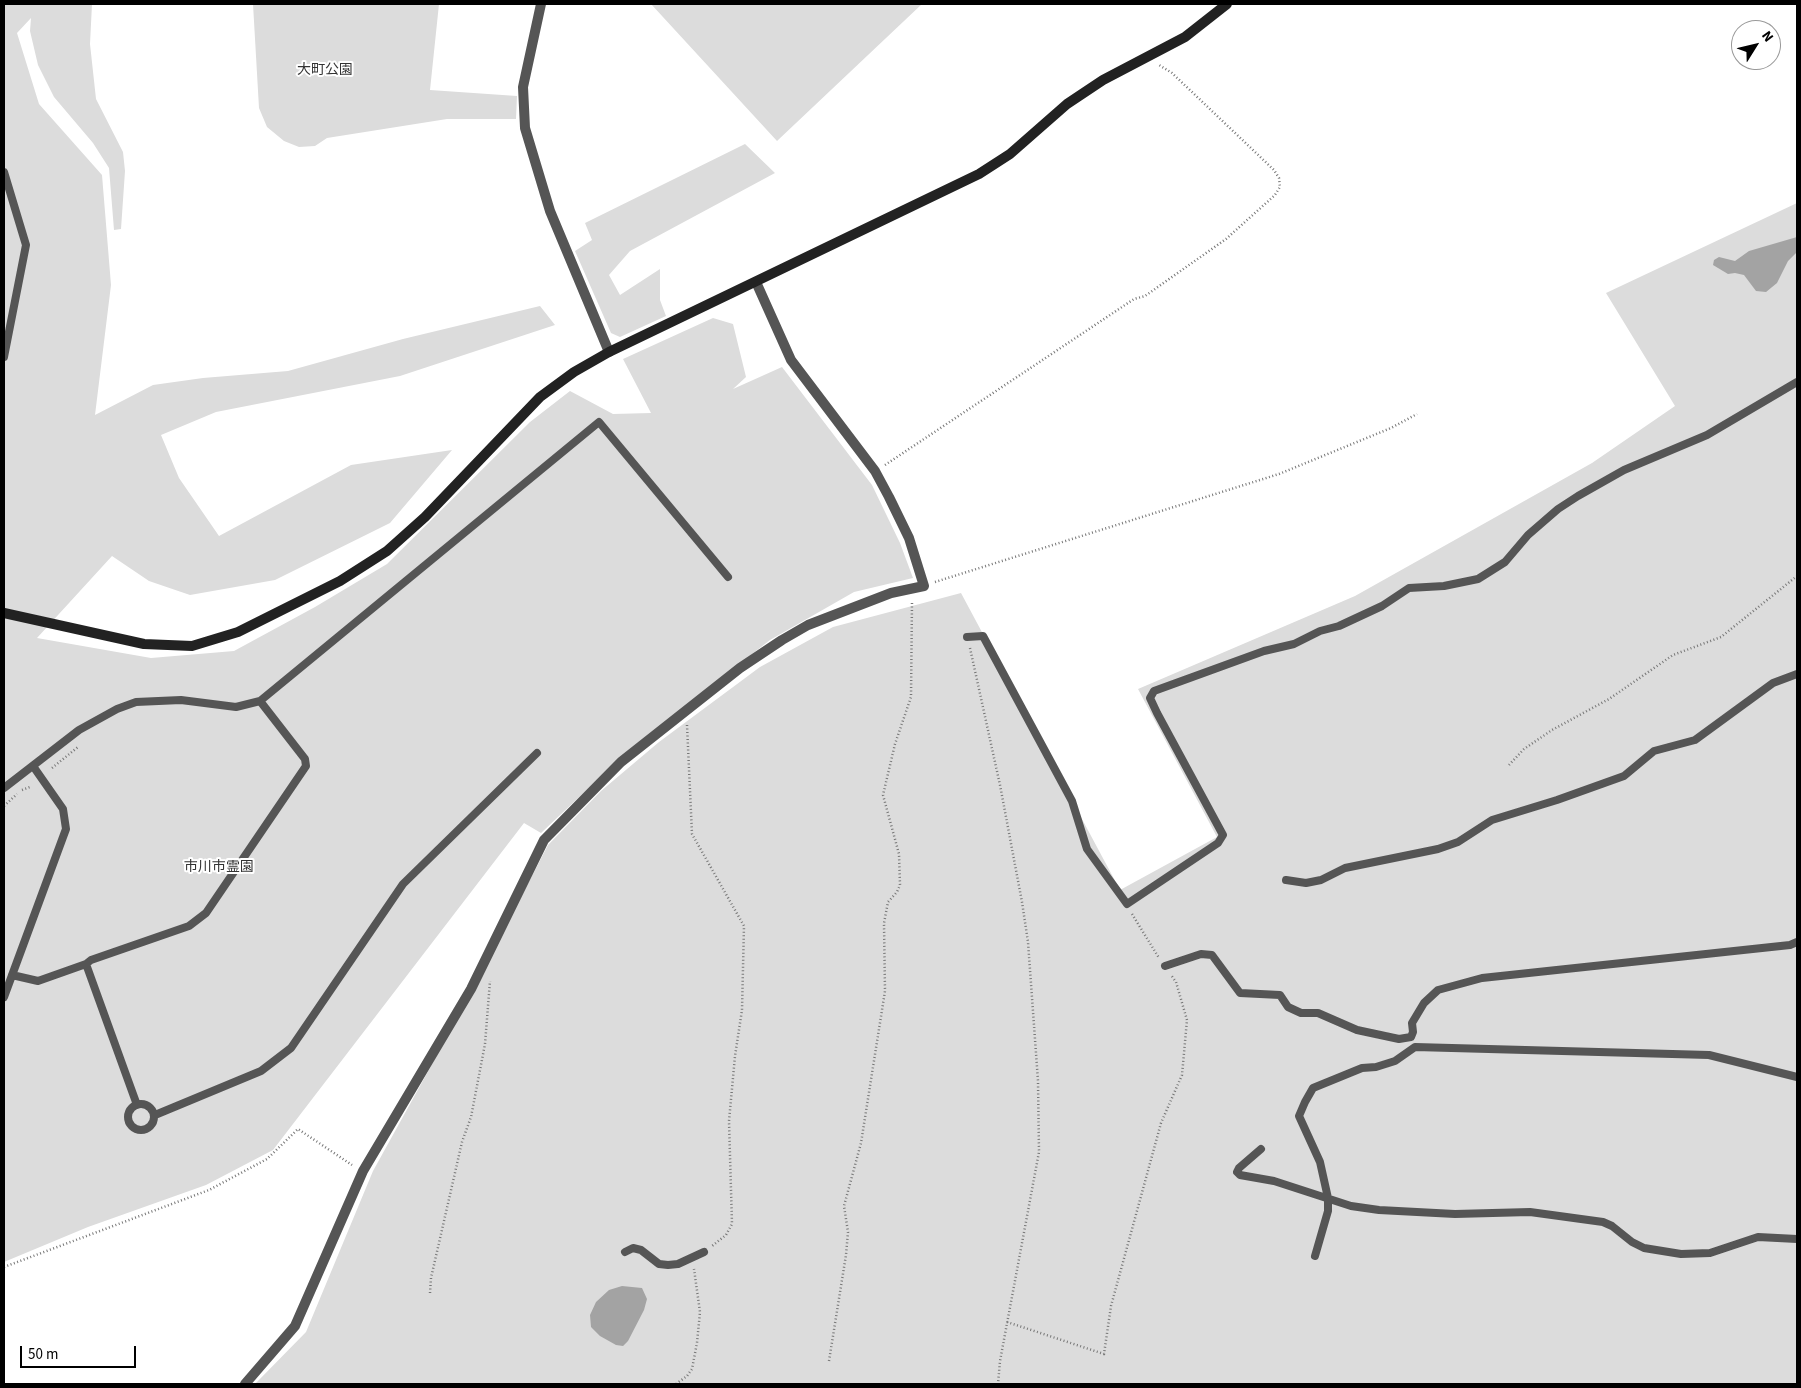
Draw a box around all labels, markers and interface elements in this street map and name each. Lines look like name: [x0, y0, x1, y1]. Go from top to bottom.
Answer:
north arrow: [1731, 20, 1781, 70]
text: N: [1756, 27, 1778, 46]
park label: 大町公園: [297, 63, 353, 79]
park label: 市川市霊園: [184, 860, 254, 876]
scale bar: [22, 1336, 139, 1368]
text: 50 m: [28, 1344, 58, 1365]

